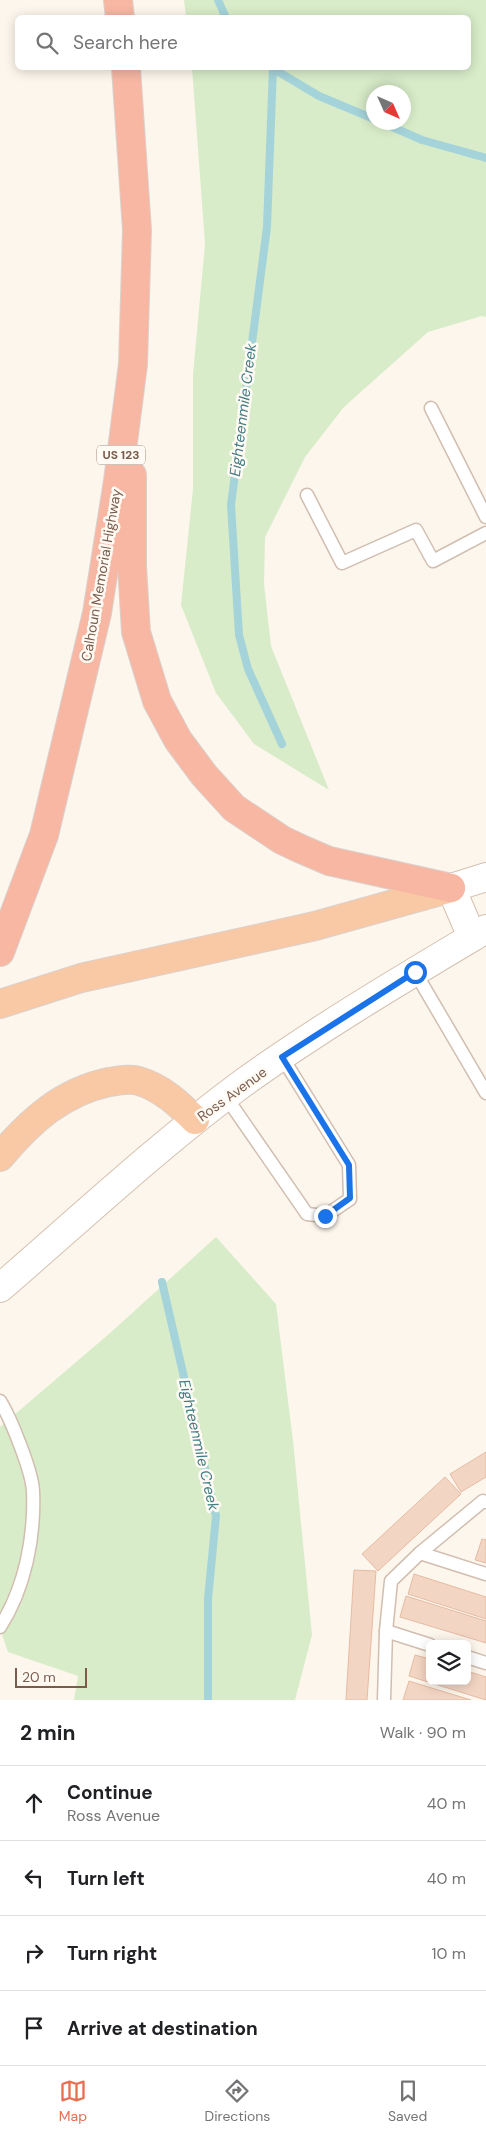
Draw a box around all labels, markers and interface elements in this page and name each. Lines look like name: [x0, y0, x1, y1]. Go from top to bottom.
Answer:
search box: [15, 15, 471, 70]
icon: search: [33, 29, 61, 57]
text: Search here: [73, 30, 178, 55]
north arrow: [366, 85, 411, 130]
water label: Eighteenmile Creek: [225, 342, 261, 478]
road number: US 123: [97, 446, 145, 464]
street label: Calhoun Memorial Highway: [77, 487, 125, 663]
route start: [404, 961, 427, 984]
street label: Ross Avenue: [194, 1063, 270, 1125]
route end: [314, 1205, 337, 1228]
water label: Eighteenmile Creek: [174, 1377, 224, 1513]
map controls: [426, 1640, 471, 1685]
button: layers: [426, 1640, 471, 1685]
scale bar: [15, 1665, 88, 1688]
text: 20 m: [22, 1668, 56, 1686]
text: 2 min: [20, 1719, 76, 1747]
text: Walk · 90 m: [380, 1722, 466, 1743]
text: Continue: [67, 1780, 153, 1805]
icon: ahead: [20, 1789, 48, 1817]
text: 40 m: [427, 1793, 466, 1814]
text: Ross Avenue: [67, 1805, 160, 1826]
icon: left: [20, 1864, 48, 1892]
text: Turn left: [67, 1866, 145, 1891]
text: 40 m: [427, 1868, 466, 1889]
icon: right: [20, 1939, 48, 1967]
text: Turn right: [67, 1941, 157, 1966]
text: 10 m: [432, 1943, 466, 1964]
icon: arrive: [20, 2014, 48, 2042]
text: Arrive at destination: [67, 2016, 258, 2041]
tab: Map: [59, 2077, 87, 2125]
tab: Directions: [205, 2077, 270, 2125]
tab: Saved: [388, 2077, 427, 2125]

